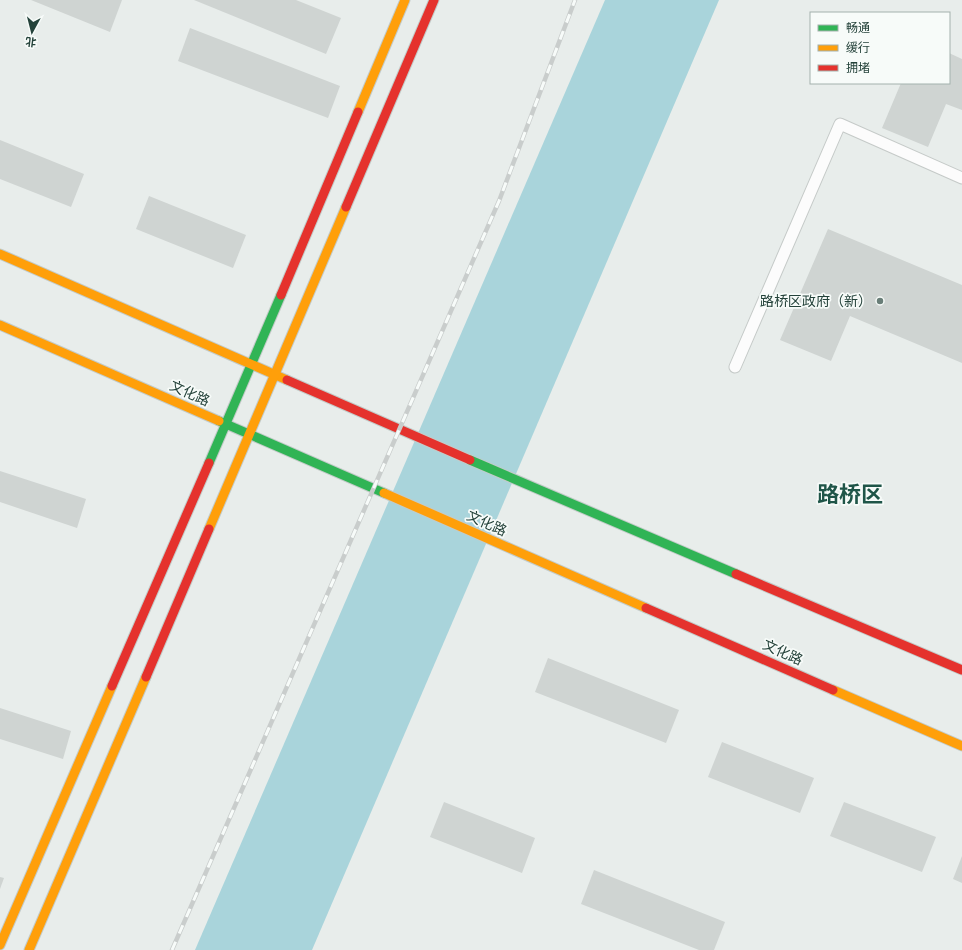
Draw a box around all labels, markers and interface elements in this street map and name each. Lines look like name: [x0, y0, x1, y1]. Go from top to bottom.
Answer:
north arrow: [12, 12, 52, 52]
legend: [810, 12, 950, 84]
text: 畅通: [846, 20, 870, 35]
text: 北: [24, 34, 37, 50]
text: 缓行: [846, 40, 870, 55]
text: 拥堵: [846, 60, 870, 75]
place label: 路桥区政府（新）: [760, 292, 872, 310]
marker: 路桥区政府（新）: [875, 296, 885, 306]
street label: 文化路: [167, 376, 213, 410]
district label: 路桥区: [817, 480, 883, 508]
street label: 文化路: [464, 506, 510, 540]
street label: 文化路: [760, 635, 806, 669]

